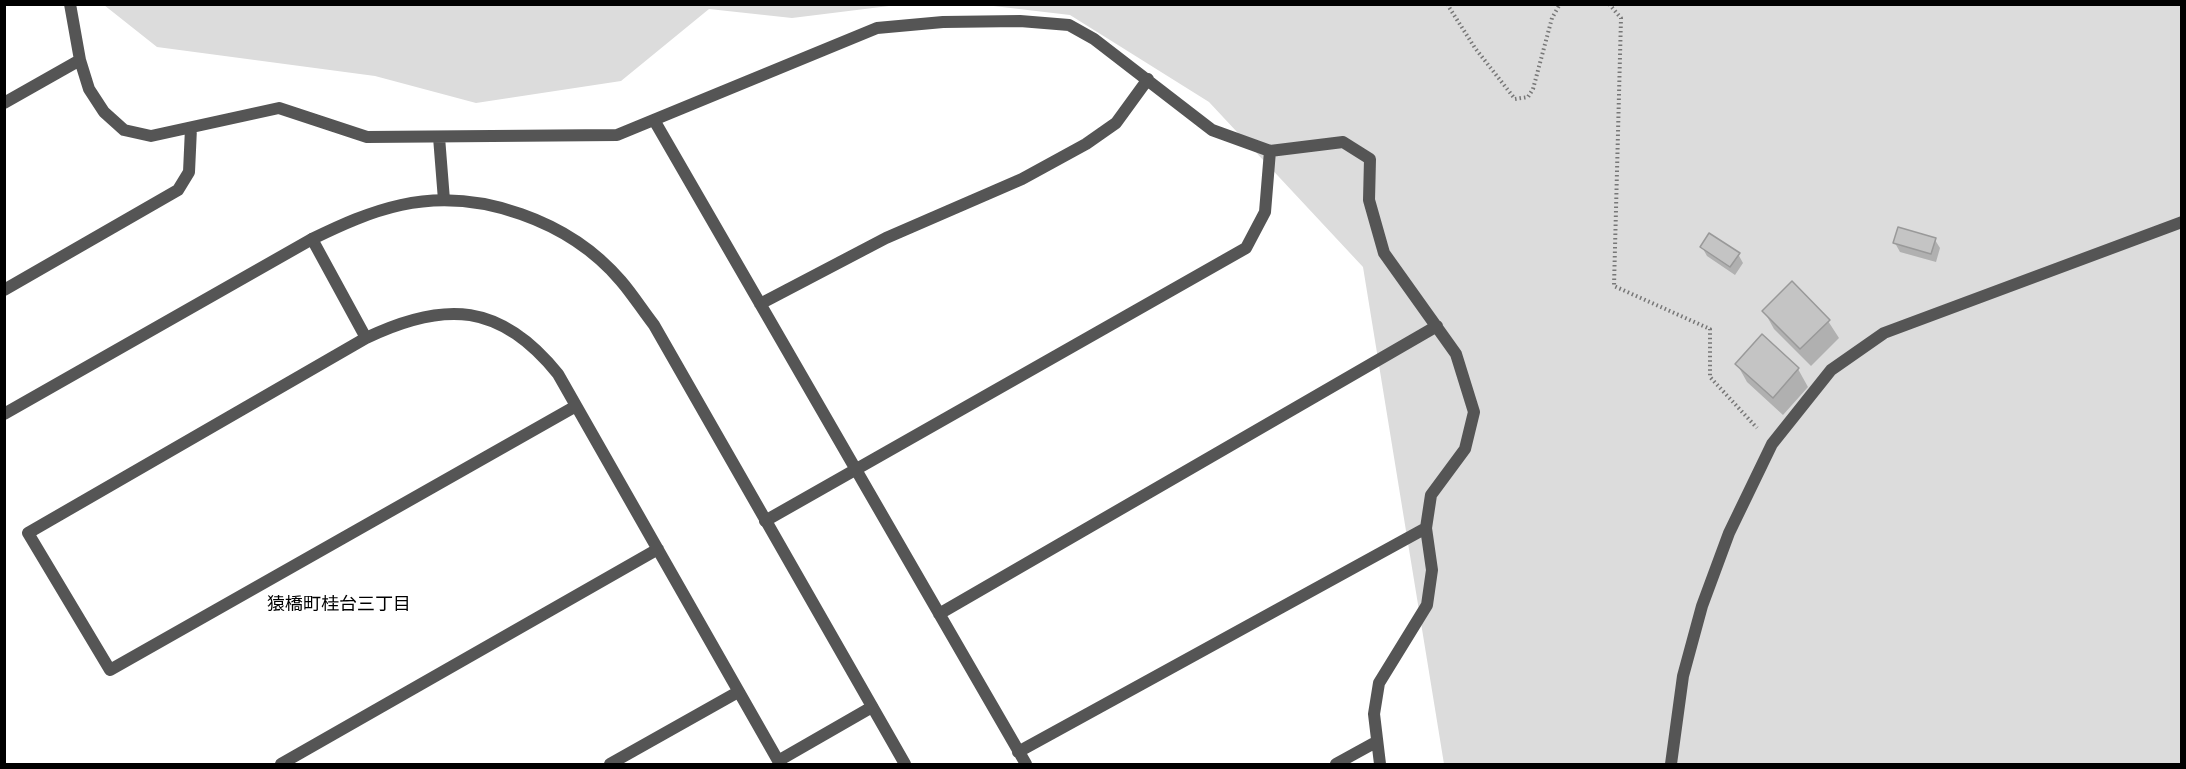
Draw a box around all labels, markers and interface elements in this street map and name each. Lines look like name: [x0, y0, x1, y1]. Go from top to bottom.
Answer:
district label: 猿橋町桂台三丁目: [267, 594, 411, 616]

